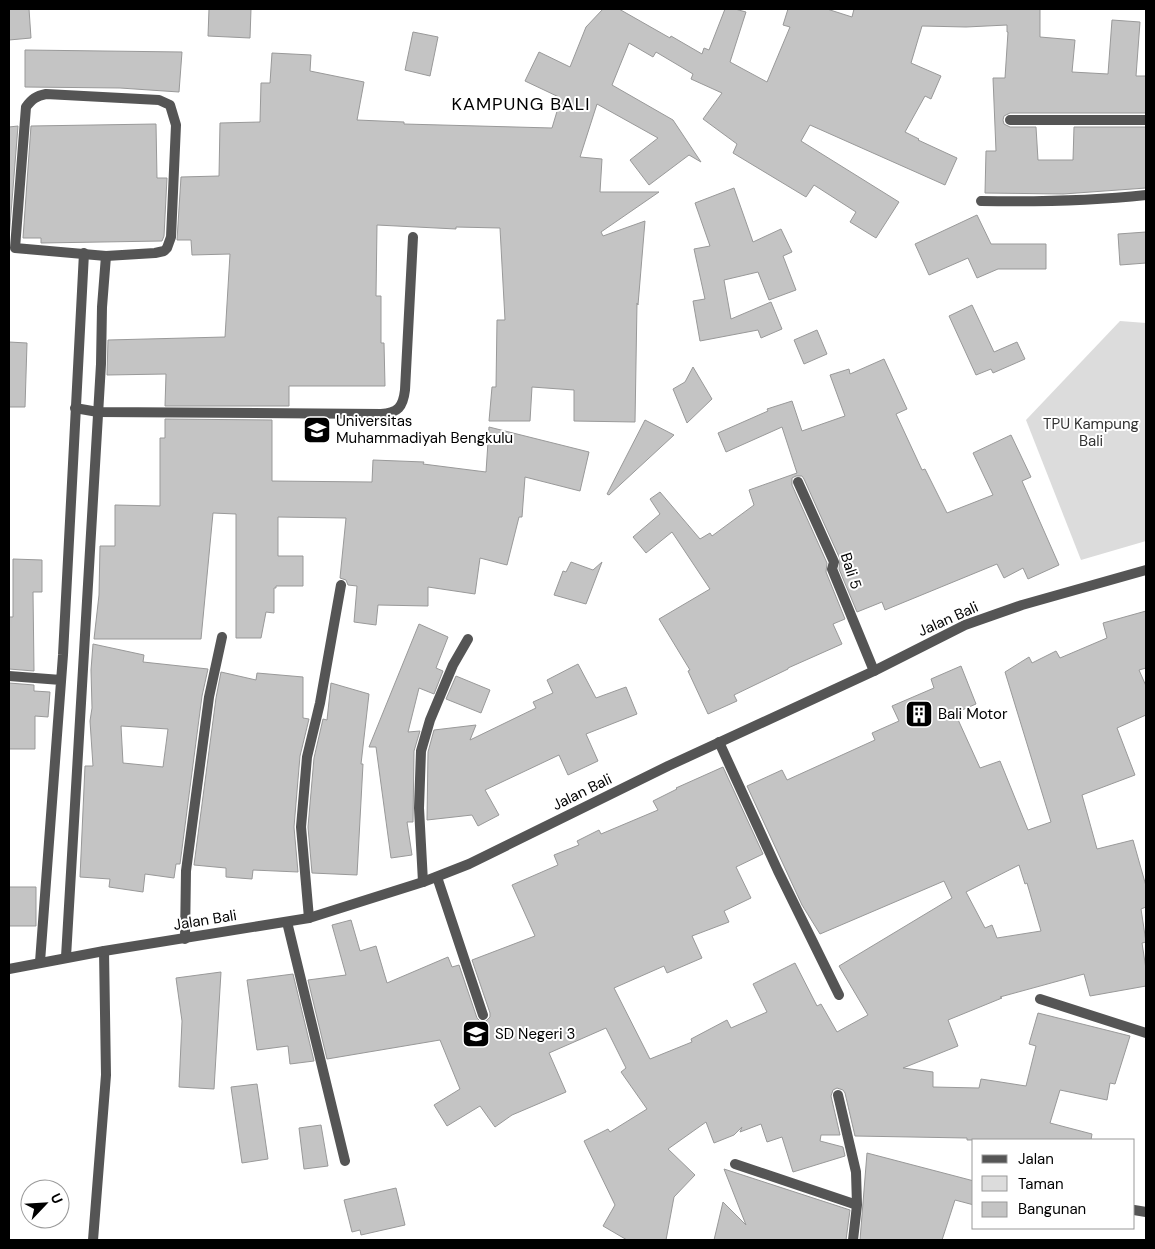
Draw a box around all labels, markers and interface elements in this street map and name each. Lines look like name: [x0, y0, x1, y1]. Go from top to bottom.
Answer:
district label: KAMPUNG BALI: [452, 92, 591, 116]
place label: Universitas Muhammadiyah Bengkulu: [336, 411, 513, 448]
park label: TPU Kampung Bali: [1043, 414, 1139, 451]
school or university icon: Universitas Muhammadiyah Bengkulu: [302, 415, 332, 445]
street label: Bali 5: [836, 550, 866, 592]
street label: Jalan Bali: [915, 597, 981, 641]
building icon: Bali Motor: [904, 699, 934, 729]
place label: Bali Motor: [938, 704, 1008, 724]
street label: Jalan Bali: [549, 769, 615, 815]
street label: Jalan Bali: [172, 905, 238, 935]
school or university icon: SD Negeri 3: [461, 1019, 491, 1049]
place label: SD Negeri 3: [495, 1024, 575, 1044]
legend: [972, 1139, 1135, 1229]
text: Jalan: [1018, 1149, 1054, 1169]
text: Taman: [1018, 1174, 1064, 1194]
north arrow: [20, 1179, 70, 1229]
text: U: [47, 1190, 67, 1207]
text: Bangunan: [1018, 1199, 1086, 1219]

